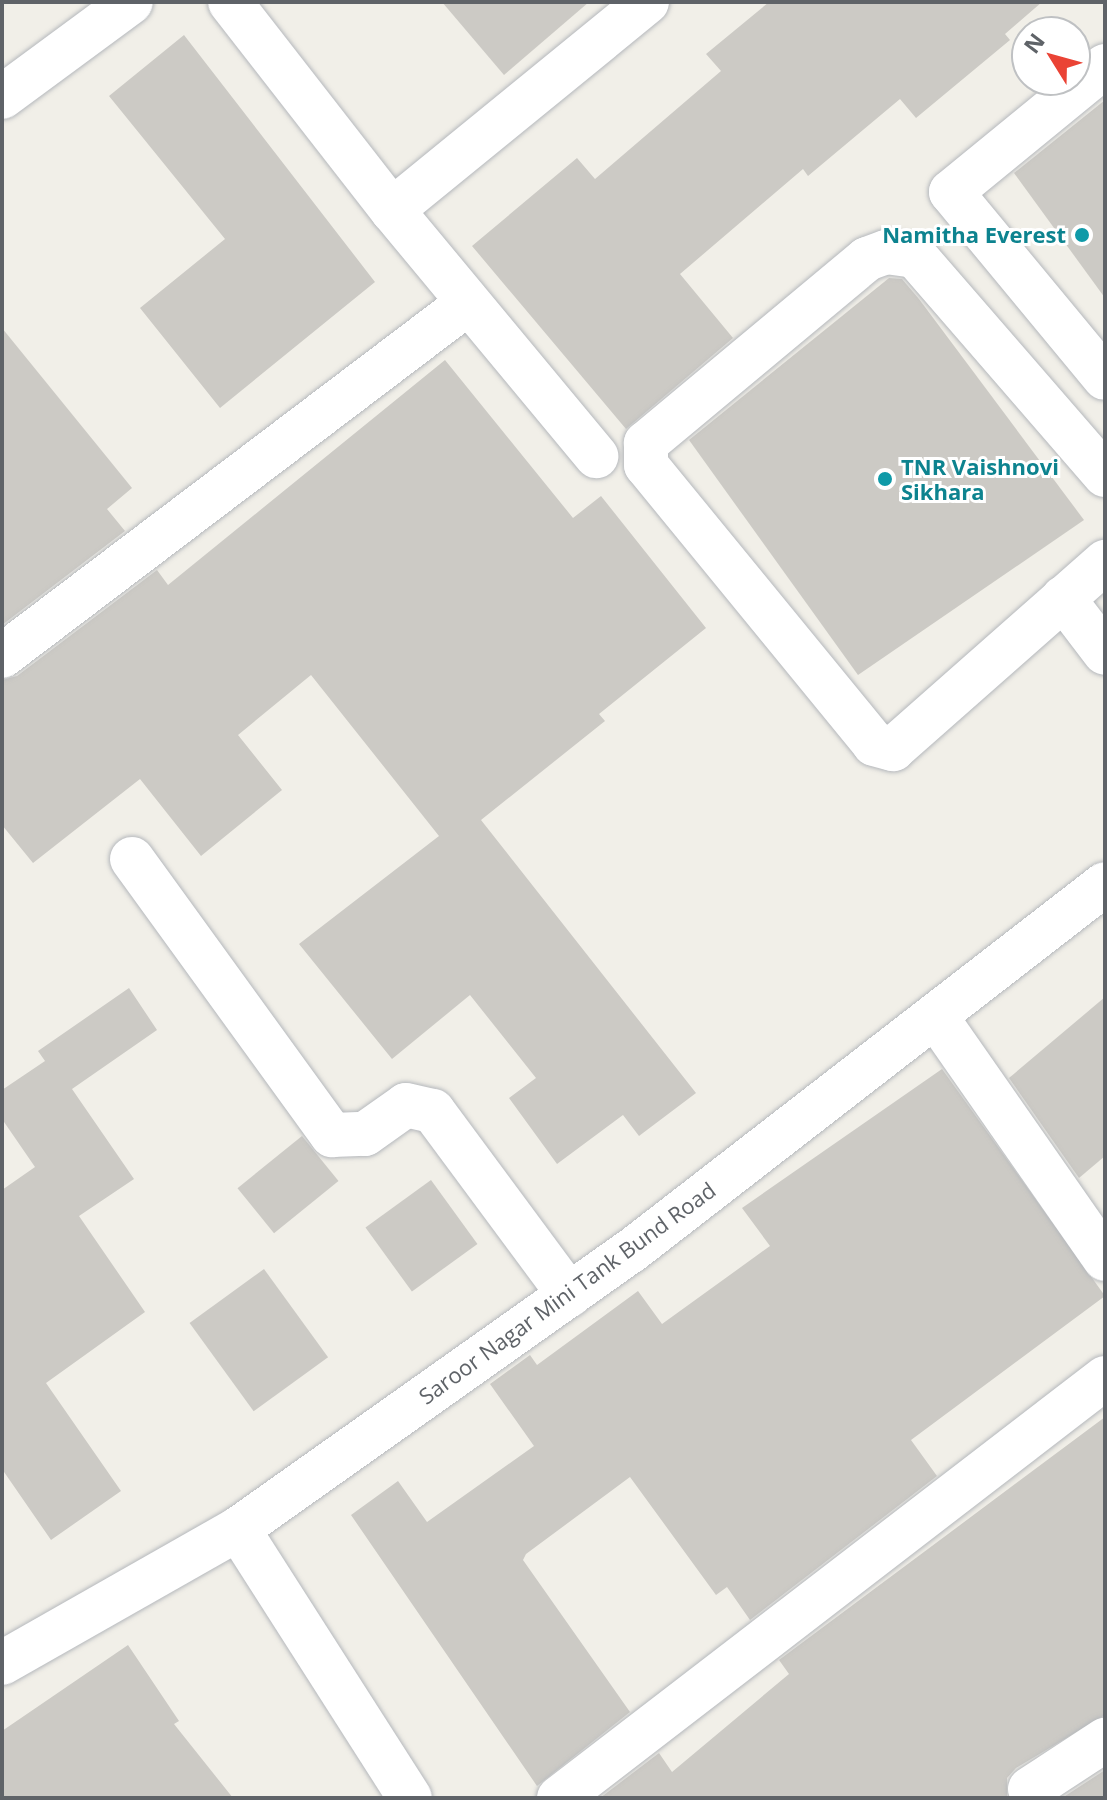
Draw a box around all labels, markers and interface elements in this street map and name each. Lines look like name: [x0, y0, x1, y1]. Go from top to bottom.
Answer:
north arrow: [1011, 16, 1091, 96]
text: N: [1016, 27, 1051, 59]
place label: Namitha Everest: [882, 222, 1066, 248]
marker: Namitha Everest: [1073, 226, 1091, 244]
place label: TNR Vaishnovi Sikhara: [901, 453, 1059, 504]
marker: TNR Vaishnovi Sikhara: [876, 470, 894, 488]
street label: Saroor Nagar Mini Tank Bund Road: [414, 1176, 720, 1410]

